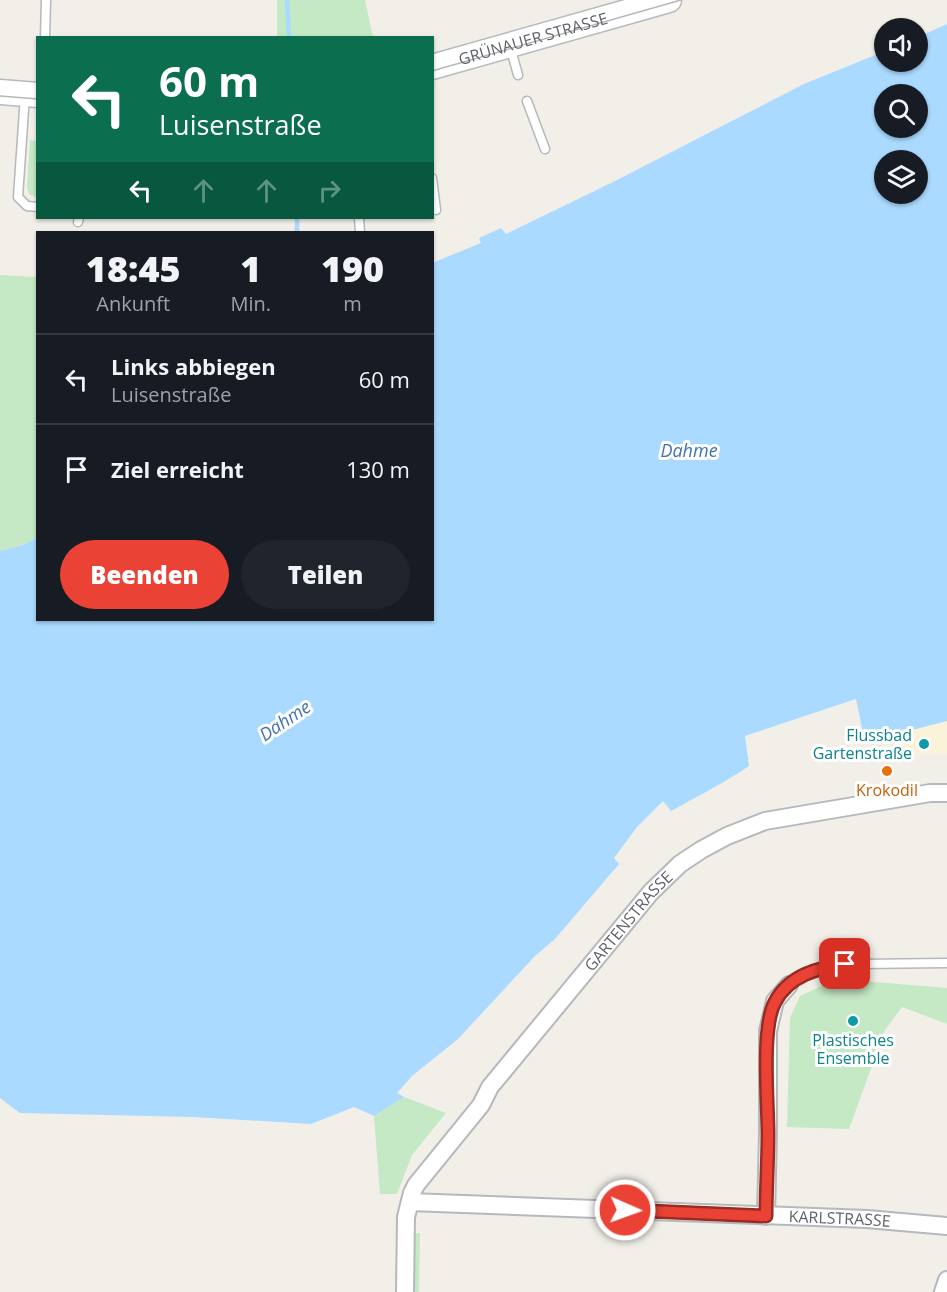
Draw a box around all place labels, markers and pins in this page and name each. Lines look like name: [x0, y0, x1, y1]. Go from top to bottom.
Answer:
place label: Flussbad Gartenstraße: [813, 724, 912, 764]
marker: Flussbad Gartenstraße: [917, 737, 931, 751]
marker: Krokodil: [880, 764, 894, 778]
place label: Krokodil: [856, 779, 918, 801]
pin: [819, 938, 870, 989]
marker: Plastisches Ensemble: [846, 1014, 860, 1028]
place label: Plastisches Ensemble: [812, 1029, 894, 1069]

